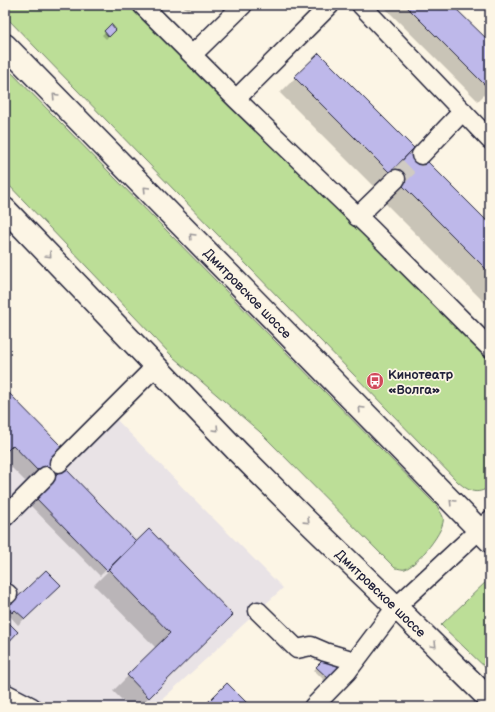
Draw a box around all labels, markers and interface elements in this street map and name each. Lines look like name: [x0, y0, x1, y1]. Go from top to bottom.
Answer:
one-way arrow: [52, 93, 60, 101]
one-way arrow: [143, 186, 151, 194]
one-way arrow: [189, 233, 197, 241]
street label: Дмитровское шоссе: [200, 245, 295, 342]
one-way arrow: [44, 250, 52, 258]
place label: Кинотеатр «Волга»: [388, 367, 454, 398]
bus stop icon: Кинотеатр «Волга»: [365, 371, 385, 391]
one-way arrow: [359, 406, 366, 414]
one-way arrow: [211, 424, 219, 432]
one-way arrow: [449, 499, 457, 507]
one-way arrow: [302, 517, 310, 524]
street label: Дмитровское шоссе: [332, 546, 429, 641]
one-way arrow: [429, 640, 437, 647]

